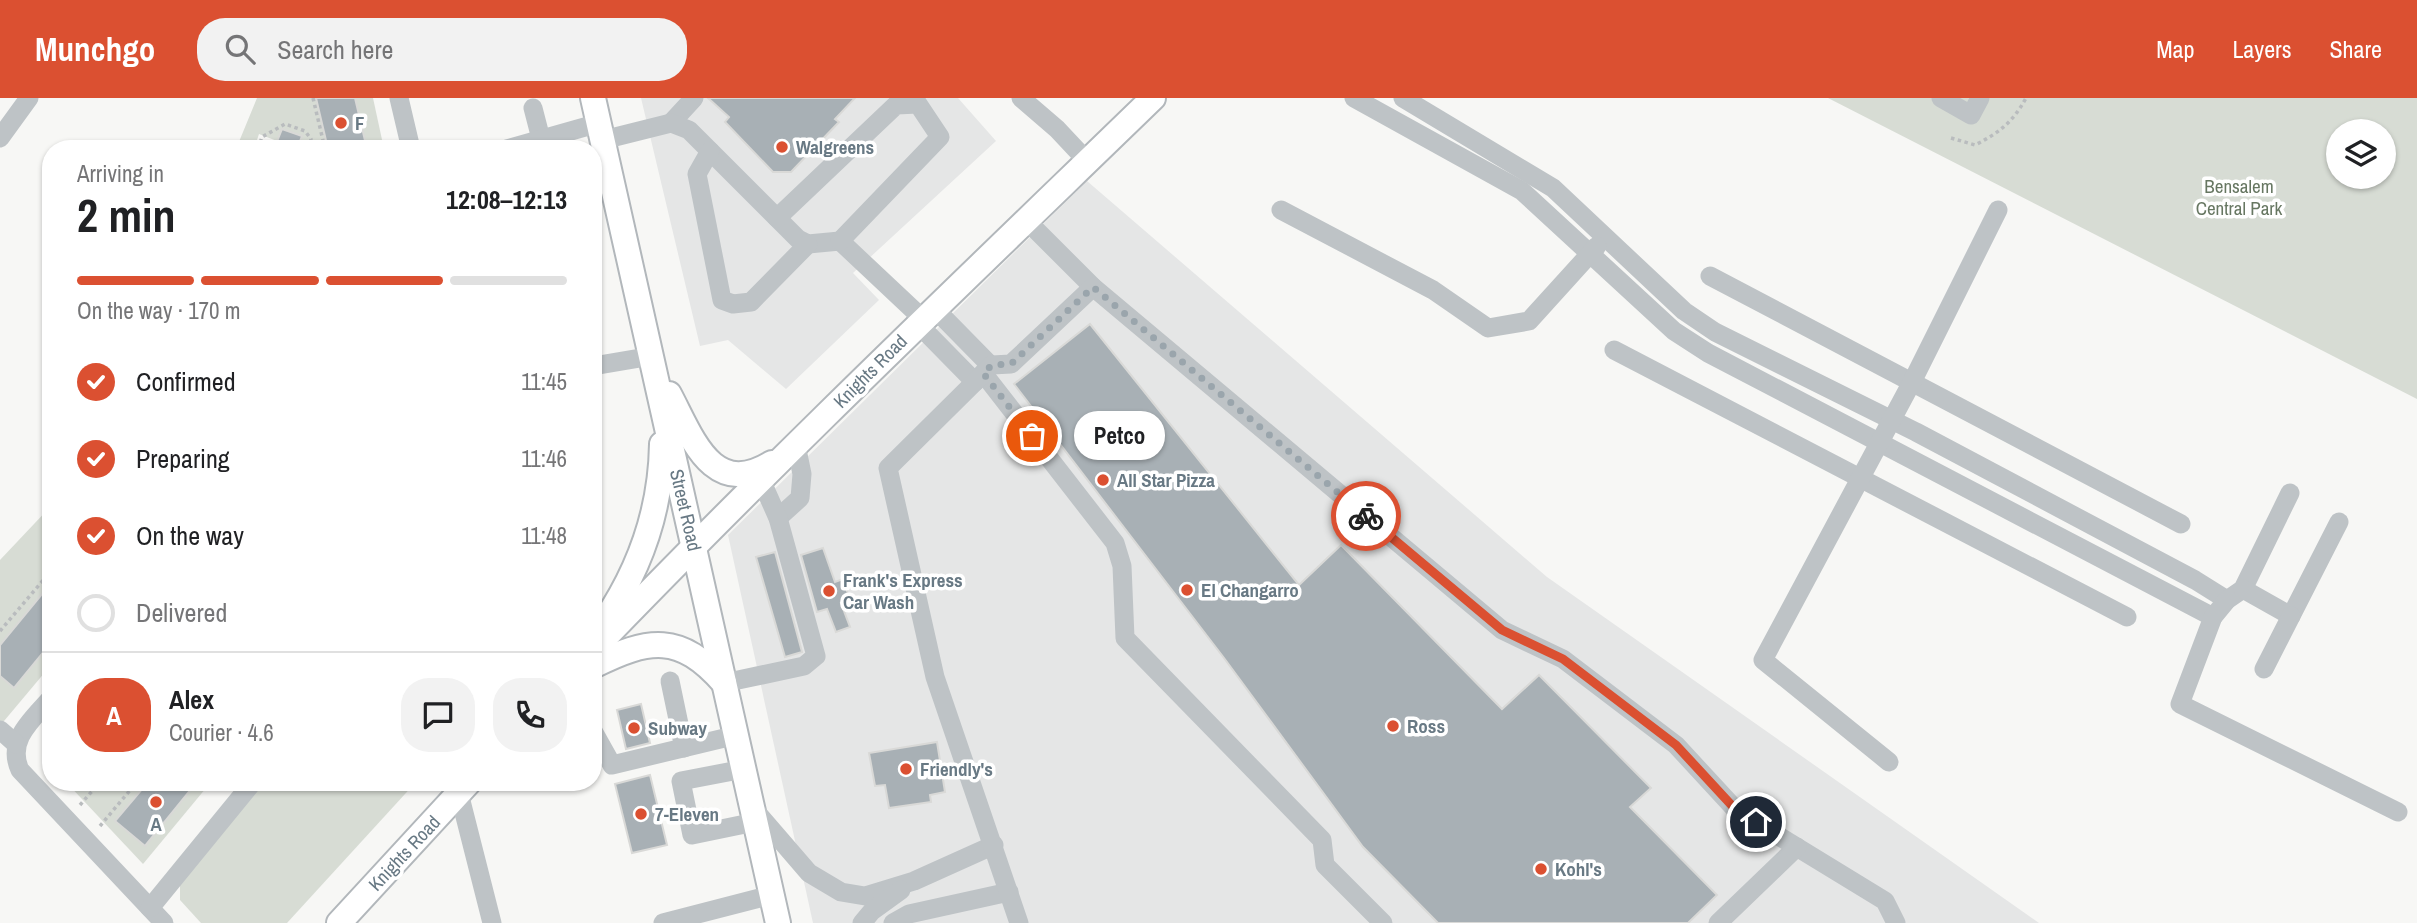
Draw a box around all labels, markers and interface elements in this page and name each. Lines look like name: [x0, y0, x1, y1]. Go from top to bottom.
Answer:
search box: [197, 18, 687, 81]
text: Munchgo: [35, 27, 155, 71]
icon: search: [221, 30, 259, 68]
text: Search here: [277, 32, 393, 67]
text: Map: [2156, 33, 2194, 65]
text: Layers: [2232, 33, 2291, 65]
text: Share: [2329, 33, 2382, 65]
place label: F: [355, 110, 365, 136]
marker: F: [333, 115, 349, 131]
map controls: [2326, 119, 2396, 189]
button: layers: [2326, 119, 2396, 189]
place label: Walgreens: [796, 134, 874, 160]
marker: Walgreens: [774, 139, 790, 155]
text: Arriving in: [77, 158, 164, 189]
park label: Bensalem Central Park: [2196, 173, 2282, 221]
text: 12:08–12:13: [446, 182, 567, 217]
text: 2 min: [77, 184, 176, 246]
text: On the way · 170 m: [77, 295, 241, 326]
street label: Knights Road: [827, 328, 913, 414]
icon: check: [77, 363, 115, 401]
text: Confirmed: [136, 364, 236, 399]
text: 11:45: [521, 366, 567, 397]
pin: [1002, 406, 1062, 466]
callout: Petco: [1074, 412, 1165, 460]
icon: bag: [1013, 417, 1051, 455]
text: Petco: [1094, 420, 1145, 451]
icon: check: [77, 440, 115, 478]
text: Preparing: [136, 441, 230, 476]
text: 11:46: [521, 443, 567, 474]
street label: Street Road: [664, 467, 708, 553]
place label: All Star Pizza: [1117, 467, 1215, 493]
marker: All Star Pizza: [1095, 472, 1111, 488]
courier: [1331, 481, 1401, 551]
icon: bike: [1347, 497, 1385, 535]
icon: check: [77, 517, 115, 555]
text: On the way: [136, 518, 244, 553]
text: 11:48: [521, 520, 567, 551]
place label: Frank's Express Car Wash: [843, 567, 963, 615]
place label: El Changarro: [1201, 577, 1299, 603]
marker: El Changarro: [1179, 582, 1195, 598]
marker: Frank's Express Car Wash: [821, 583, 837, 599]
text: Delivered: [136, 595, 227, 630]
button: chat: [401, 678, 475, 752]
button: phone: [493, 678, 567, 752]
text: Alex: [169, 682, 214, 717]
text: A: [106, 698, 122, 733]
place label: Ross: [1407, 713, 1445, 739]
place label: Subway: [648, 715, 707, 741]
text: Courier · 4.6: [169, 717, 274, 748]
marker: Ross: [1385, 718, 1401, 734]
marker: Subway: [626, 720, 642, 736]
place label: Friendly's: [920, 756, 993, 782]
marker: Friendly's: [898, 761, 914, 777]
pin: [1726, 792, 1786, 852]
marker: A: [148, 794, 164, 810]
place label: 7-Eleven: [655, 801, 719, 827]
icon: home: [1737, 803, 1775, 841]
marker: 7-Eleven: [633, 806, 649, 822]
street label: Knights Road: [362, 810, 446, 896]
place label: A: [150, 811, 162, 837]
place label: Kohl's: [1555, 856, 1602, 882]
marker: Kohl's: [1533, 861, 1549, 877]

